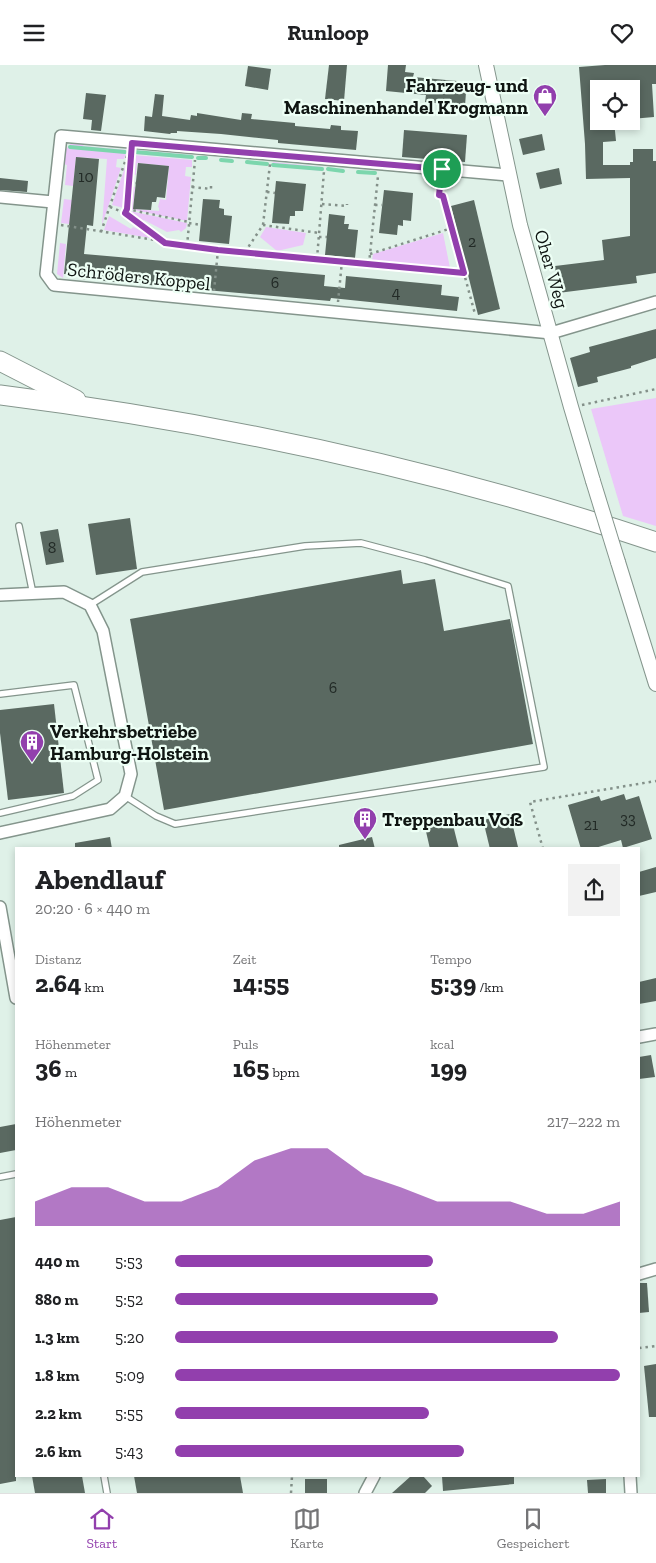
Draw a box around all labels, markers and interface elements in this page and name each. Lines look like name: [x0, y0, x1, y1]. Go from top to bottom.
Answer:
icon: menu: [20, 19, 48, 47]
text: Runloop: [287, 19, 369, 46]
icon: heart: [608, 19, 636, 47]
place label: Fahrzeug- und Maschinenhandel Krogmann: [284, 74, 529, 119]
map controls: [590, 80, 640, 130]
button: locate: [590, 80, 640, 130]
shop icon: Fahrzeug- und Maschinenhandel Krogmann: [532, 83, 558, 117]
pin: [421, 148, 463, 190]
icon: arrive: [428, 155, 456, 183]
house number: 10: [78, 167, 94, 186]
street label: Oher Weg: [529, 227, 574, 312]
house number: 2: [468, 232, 476, 251]
street label: Schröders Koppel: [66, 258, 212, 295]
house number: 6: [271, 273, 279, 292]
house number: 4: [392, 283, 401, 302]
house number: 8: [48, 538, 56, 557]
house number: 6: [329, 678, 337, 697]
place label: Verkehrsbetriebe Hamburg-Holstein: [50, 720, 209, 765]
building icon: Verkehrsbetriebe Hamburg-Holstein: [19, 729, 45, 763]
building icon: Treppenbau Voß: [352, 806, 378, 840]
place label: Treppenbau Voß: [382, 808, 523, 831]
house number: 33: [620, 809, 636, 828]
house number: 21: [584, 815, 598, 834]
text: Abendlauf: [35, 863, 164, 896]
button: share: [568, 864, 620, 916]
text: 20:20 · 6 × 440 m: [35, 899, 150, 918]
text: Distanz: [35, 951, 81, 968]
text: Zeit: [233, 951, 256, 968]
text: Tempo: [430, 951, 472, 968]
text: 2.64: [35, 968, 81, 998]
text: 14:55: [233, 968, 289, 998]
text: 5:39: [430, 968, 476, 998]
text: km: [81, 979, 104, 996]
text: /km: [476, 979, 504, 996]
text: Höhenmeter: [35, 1036, 111, 1053]
text: Puls: [233, 1036, 258, 1053]
text: kcal: [430, 1036, 454, 1053]
text: 36: [35, 1053, 62, 1083]
text: 165: [233, 1053, 269, 1083]
text: 199: [430, 1053, 467, 1083]
text: m: [62, 1064, 77, 1081]
text: bpm: [269, 1064, 300, 1081]
text: Höhenmeter: [35, 1112, 122, 1131]
text: 217–222 m: [547, 1112, 620, 1131]
text: 440 m: [35, 1252, 79, 1271]
text: 5:53: [115, 1252, 143, 1271]
text: 880 m: [35, 1290, 78, 1309]
text: 5:52: [115, 1290, 143, 1309]
text: 1.3 km: [35, 1328, 80, 1347]
text: 5:20: [115, 1328, 144, 1347]
text: 1.8 km: [35, 1366, 80, 1385]
text: 5:09: [115, 1366, 145, 1385]
text: 2.2 km: [35, 1404, 82, 1423]
text: 5:55: [115, 1404, 143, 1423]
text: 2.6 km: [35, 1442, 81, 1461]
text: 5:43: [115, 1442, 143, 1461]
tab: Start: [87, 1505, 117, 1552]
tab: Karte: [290, 1505, 324, 1552]
tab: Gespeichert: [497, 1505, 569, 1552]

